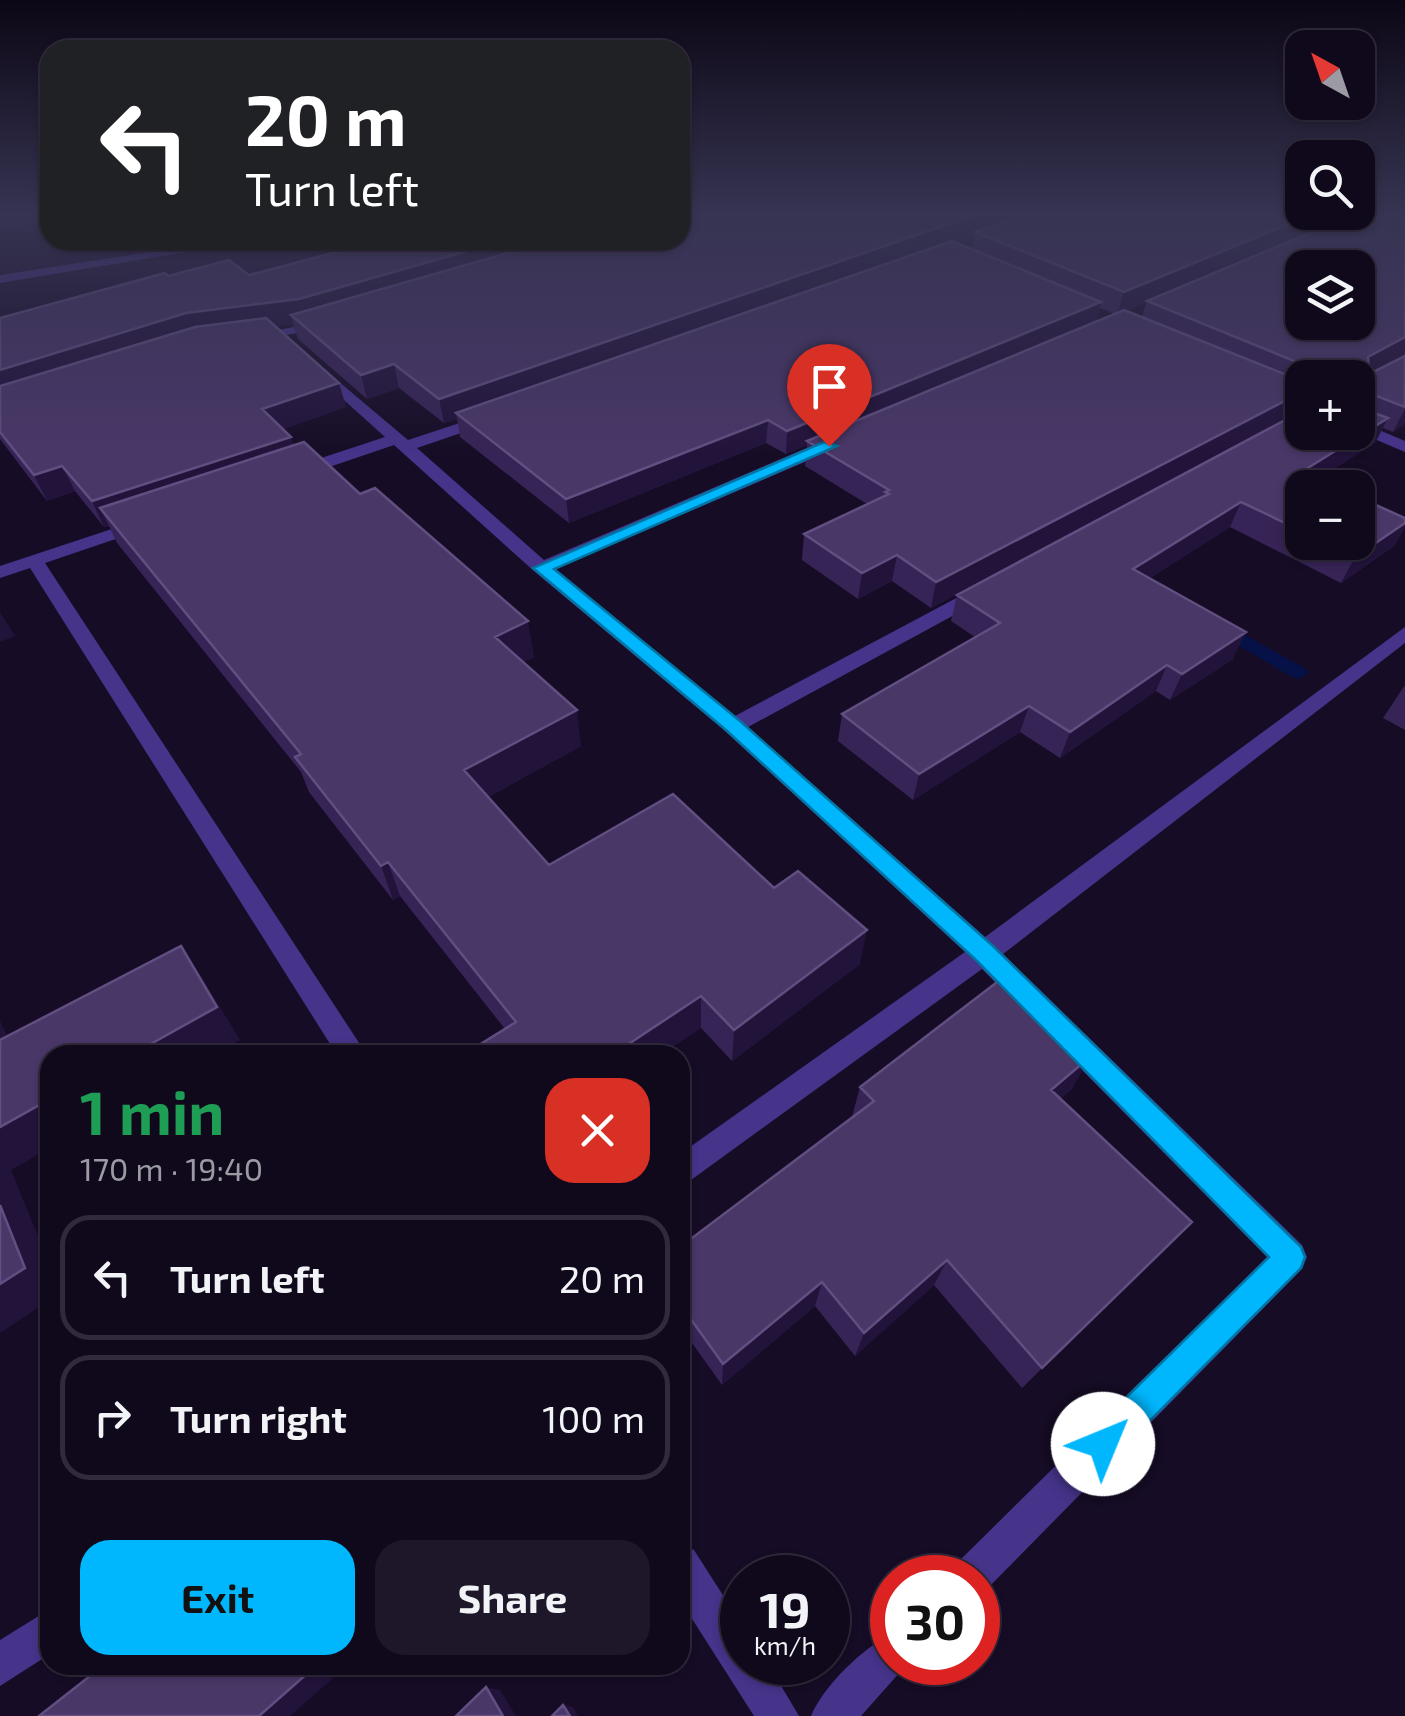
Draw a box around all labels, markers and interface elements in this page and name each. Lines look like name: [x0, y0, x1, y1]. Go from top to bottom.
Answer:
north arrow: [1285, 30, 1375, 120]
map controls: [1285, 30, 1375, 560]
text: 20 m: [245, 76, 407, 160]
icon: left: [80, 80, 210, 210]
button: search: [1285, 140, 1375, 230]
text: Turn left: [245, 161, 419, 215]
button: layers: [1285, 250, 1375, 340]
pin: [787, 344, 872, 447]
icon: arrive: [802, 359, 857, 414]
button: +: [1285, 360, 1375, 450]
button: −: [1285, 470, 1375, 560]
text: 1 min: [80, 1075, 224, 1147]
button: close: [545, 1078, 650, 1183]
text: 170 m · 19:40: [80, 1149, 263, 1187]
icon: left: [85, 1250, 140, 1305]
text: Turn left: [170, 1255, 325, 1301]
text: 20 m: [559, 1255, 645, 1301]
icon: right: [85, 1390, 140, 1445]
position arrow: [1051, 1392, 1155, 1496]
text: Turn right: [170, 1395, 347, 1441]
text: 100 m: [542, 1395, 645, 1441]
button: Exit: [80, 1540, 355, 1655]
button: Share: [375, 1540, 650, 1655]
speed limit sign: 30: [870, 1555, 1000, 1685]
text: 19: [759, 1578, 811, 1638]
text: km/h: [754, 1630, 816, 1660]

